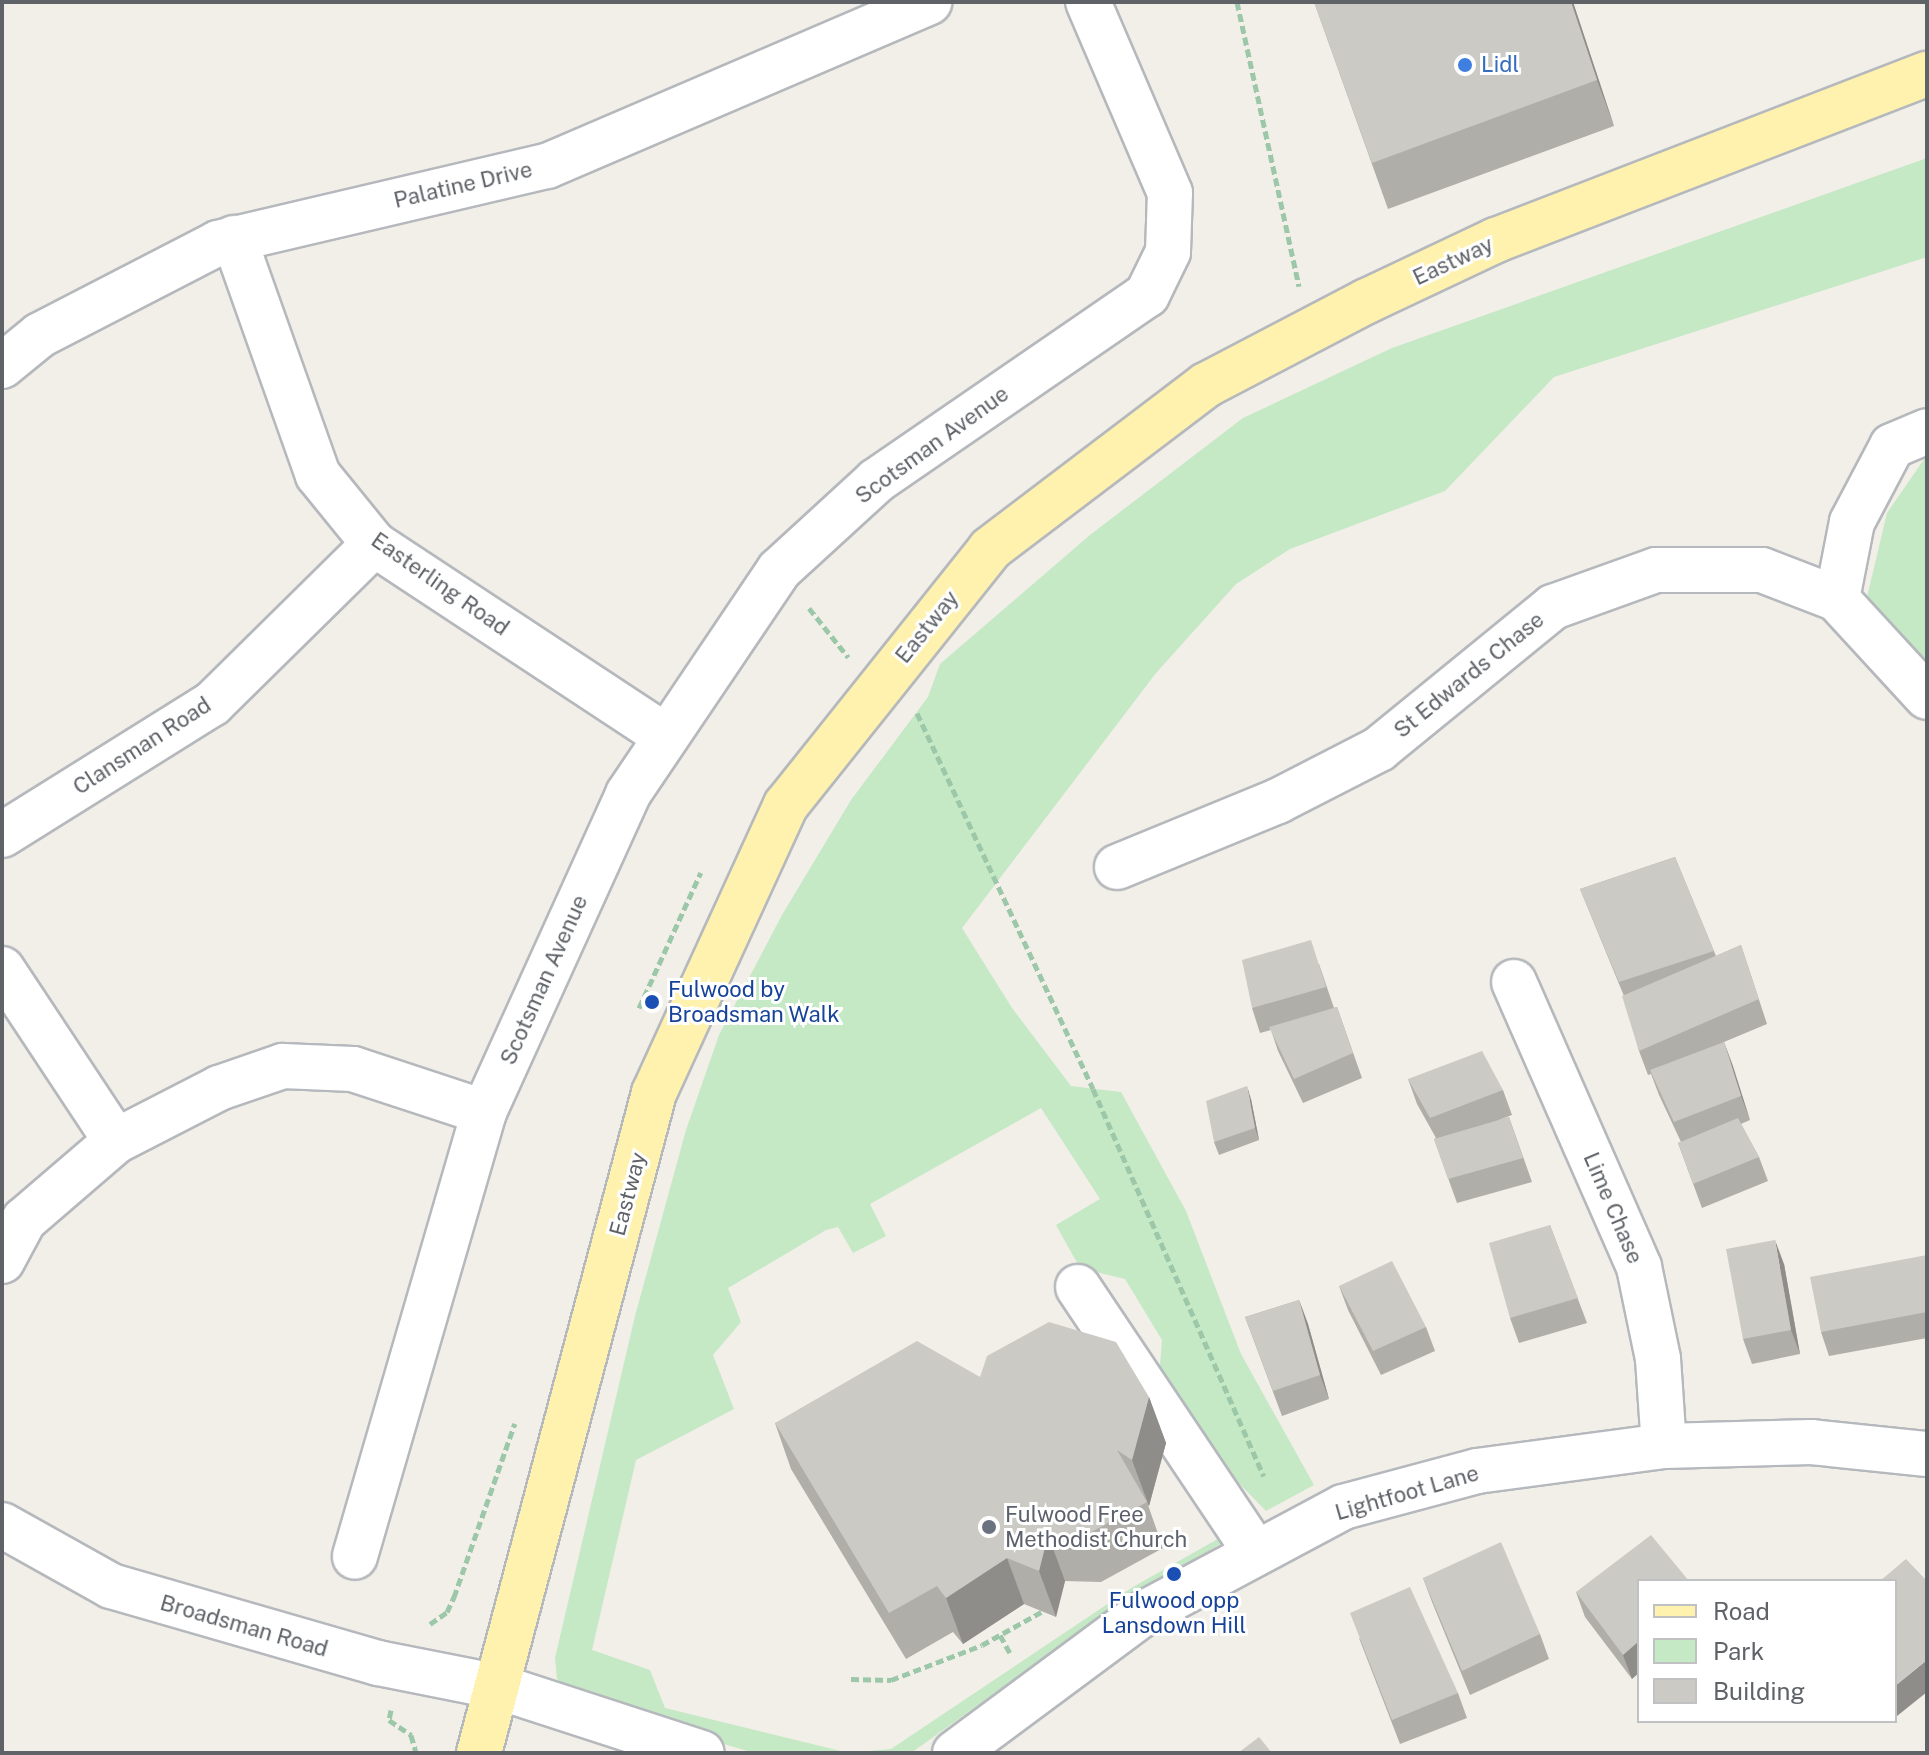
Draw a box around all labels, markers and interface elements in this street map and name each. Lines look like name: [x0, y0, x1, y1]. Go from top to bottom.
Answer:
place label: Lidl: [1481, 52, 1519, 78]
marker: Lidl: [1456, 56, 1474, 74]
street label: Palatine Drive: [391, 156, 535, 214]
street label: Eastway: [1409, 231, 1497, 291]
street label: Scotsman Avenue: [850, 381, 1014, 509]
street label: Easterling Road: [366, 527, 514, 641]
street label: Eastway: [890, 585, 964, 669]
street label: St Edwards Chase: [1389, 606, 1549, 744]
street label: Clansman Road: [68, 692, 216, 800]
street label: Scotsman Avenue: [495, 891, 593, 1069]
place label: Fulwood by Broadsman Walk: [668, 976, 840, 1028]
marker: Fulwood by Broadsman Walk: [643, 993, 661, 1011]
street label: Lime Chase: [1578, 1148, 1648, 1268]
street label: Eastway: [604, 1149, 652, 1239]
street label: Lightfoot Lane: [1332, 1460, 1482, 1526]
place label: Fulwood Free Methodist Church: [1005, 1501, 1187, 1552]
marker: Fulwood Free Methodist Church: [980, 1518, 998, 1536]
marker: Fulwood opp Lansdown Hill: [1165, 1565, 1183, 1583]
legend: [1637, 1579, 1897, 1723]
place label: Fulwood opp Lansdown Hill: [1102, 1587, 1246, 1638]
street label: Broadsman Road: [157, 1589, 331, 1663]
text: Road: [1713, 1597, 1770, 1625]
text: Park: [1713, 1637, 1764, 1665]
text: Building: [1713, 1677, 1805, 1705]

